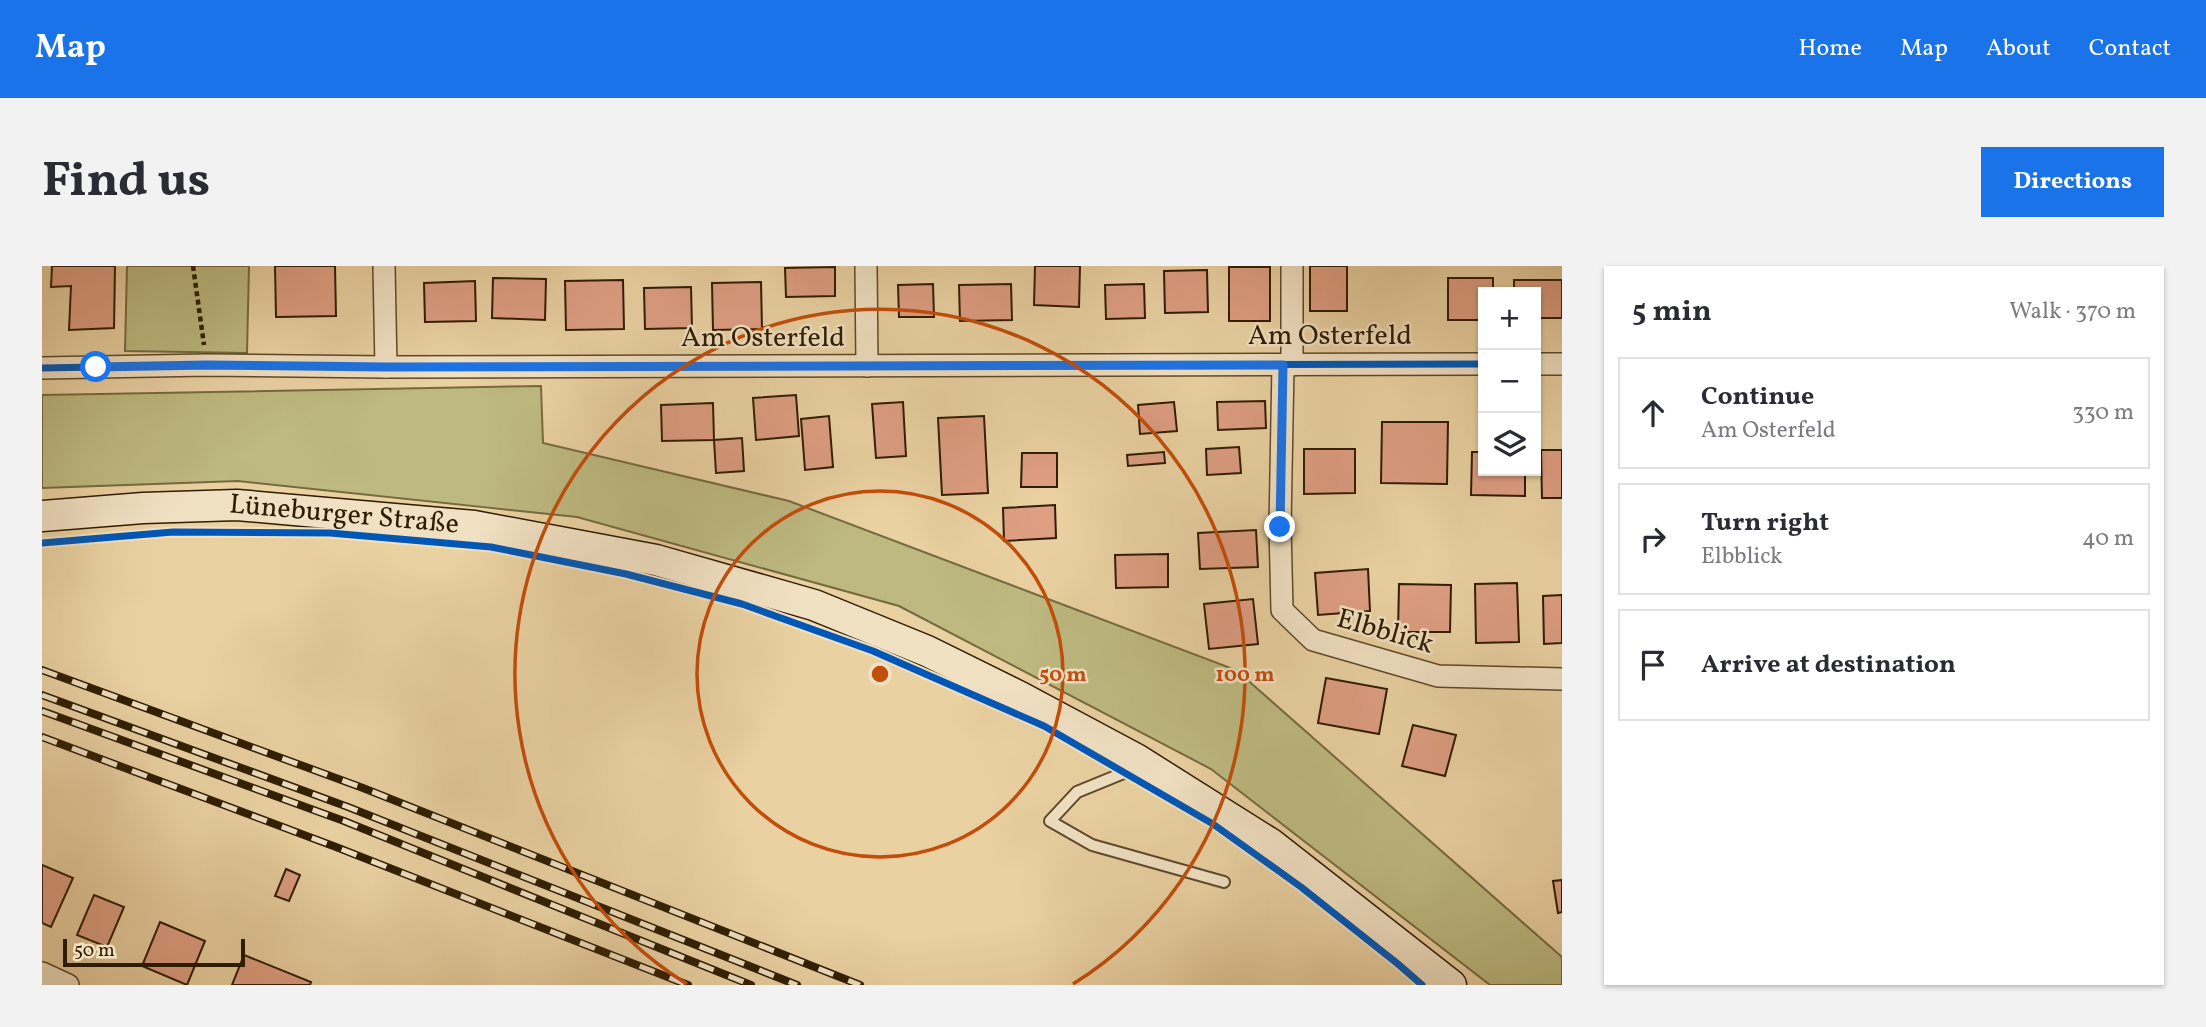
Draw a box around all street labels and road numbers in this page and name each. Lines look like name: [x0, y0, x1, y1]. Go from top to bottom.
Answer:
street label: Am Osterfeld: [1248, 317, 1412, 356]
street label: Am Osterfeld: [681, 319, 845, 358]
street label: Lüneburger Straße: [228, 485, 461, 544]
street label: Elbblick: [1332, 600, 1438, 664]

